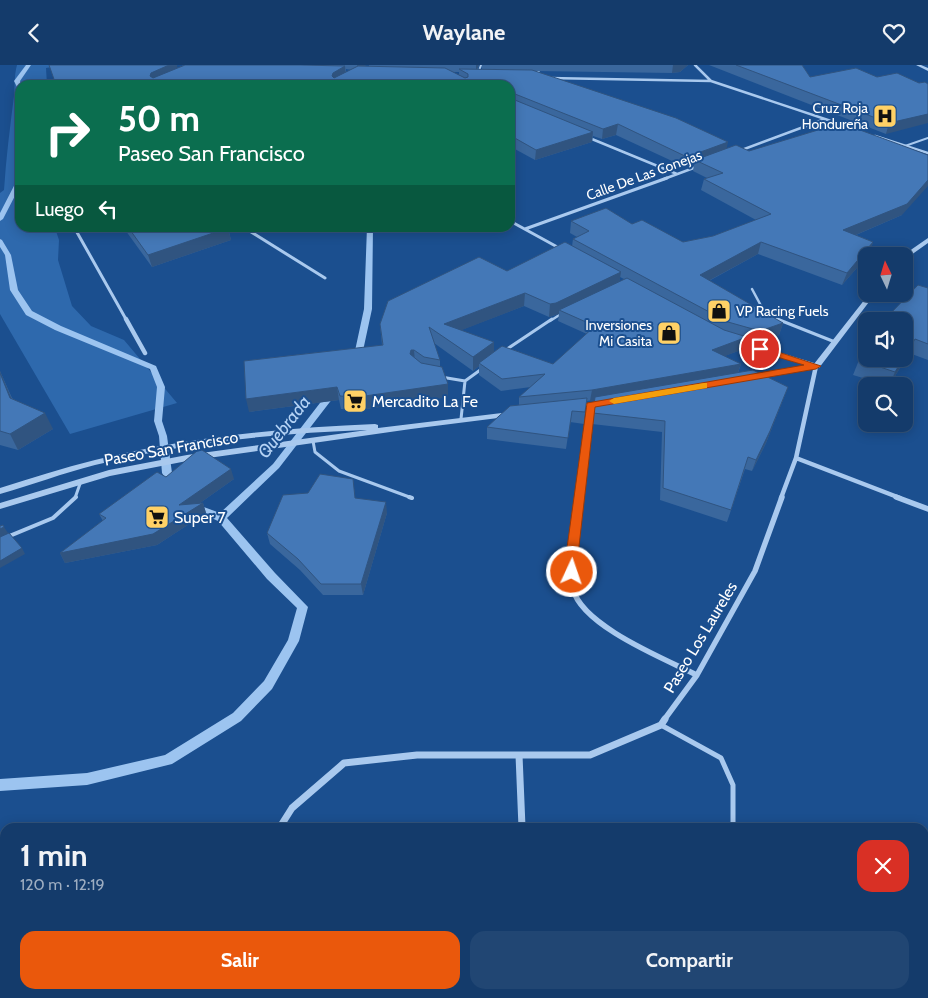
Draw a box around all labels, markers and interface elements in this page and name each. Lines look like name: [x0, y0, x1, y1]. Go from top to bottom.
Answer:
icon: back: [20, 19, 48, 47]
text: Waylane: [423, 19, 505, 46]
icon: heart: [880, 19, 908, 47]
text: 50 m: [118, 97, 200, 140]
place label: Cruz Roja Hondureña: [802, 99, 868, 133]
icon: right: [35, 100, 100, 165]
hospital icon: Cruz Roja Hondureña: [872, 103, 898, 129]
text: Paseo San Francisco: [118, 140, 305, 167]
street label: Calle De Las Conejas: [584, 146, 705, 204]
icon: left: [94, 195, 122, 223]
text: Luego: [35, 198, 84, 221]
north arrow: [858, 247, 912, 303]
map controls: [858, 247, 913, 432]
shop icon: VP Racing Fuels: [706, 298, 732, 324]
place label: VP Racing Fuels: [736, 302, 829, 320]
button: sound: [858, 312, 913, 367]
place label: Inversiones Mi Casita: [585, 316, 652, 350]
shop icon: Inversiones Mi Casita: [656, 320, 682, 346]
pin: [739, 328, 781, 370]
icon: arrive: [746, 335, 774, 363]
button: search: [858, 377, 913, 432]
supermarket icon: Mercadito La Fe: [342, 388, 368, 414]
water label: Quebrada: [253, 391, 315, 463]
place label: Mercadito La Fe: [372, 392, 478, 411]
street label: Paseo San Francisco: [103, 427, 240, 470]
supermarket icon: Super 7: [144, 504, 170, 530]
place label: Super 7: [174, 508, 225, 527]
position arrow: [545, 545, 597, 597]
street label: Paseo Los Laureles: [660, 578, 741, 696]
text: 1 min: [20, 837, 88, 874]
button: close: [857, 840, 909, 892]
text: 120 m · 12:19: [20, 875, 105, 894]
button: Salir: [20, 931, 460, 989]
button: Compartir: [470, 931, 909, 989]

